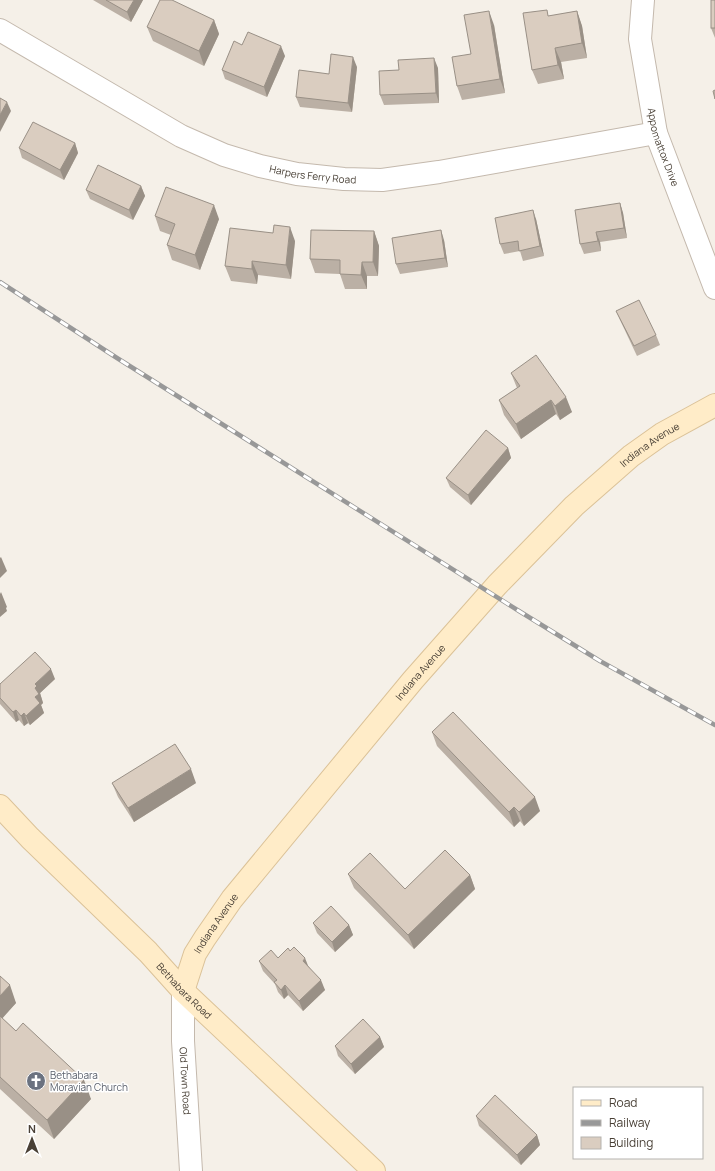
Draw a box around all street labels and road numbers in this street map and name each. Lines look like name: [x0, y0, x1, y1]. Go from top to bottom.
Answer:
street label: Appomattox Drive: [645, 107, 683, 189]
street label: Harpers Ferry Road: [268, 161, 356, 186]
street label: Indiana Avenue: [616, 419, 682, 470]
street label: Indiana Avenue: [392, 641, 449, 703]
street label: Indiana Avenue: [190, 890, 241, 956]
street label: Bethabara Road: [154, 959, 215, 1022]
street label: Old Town Road: [176, 1047, 195, 1115]

